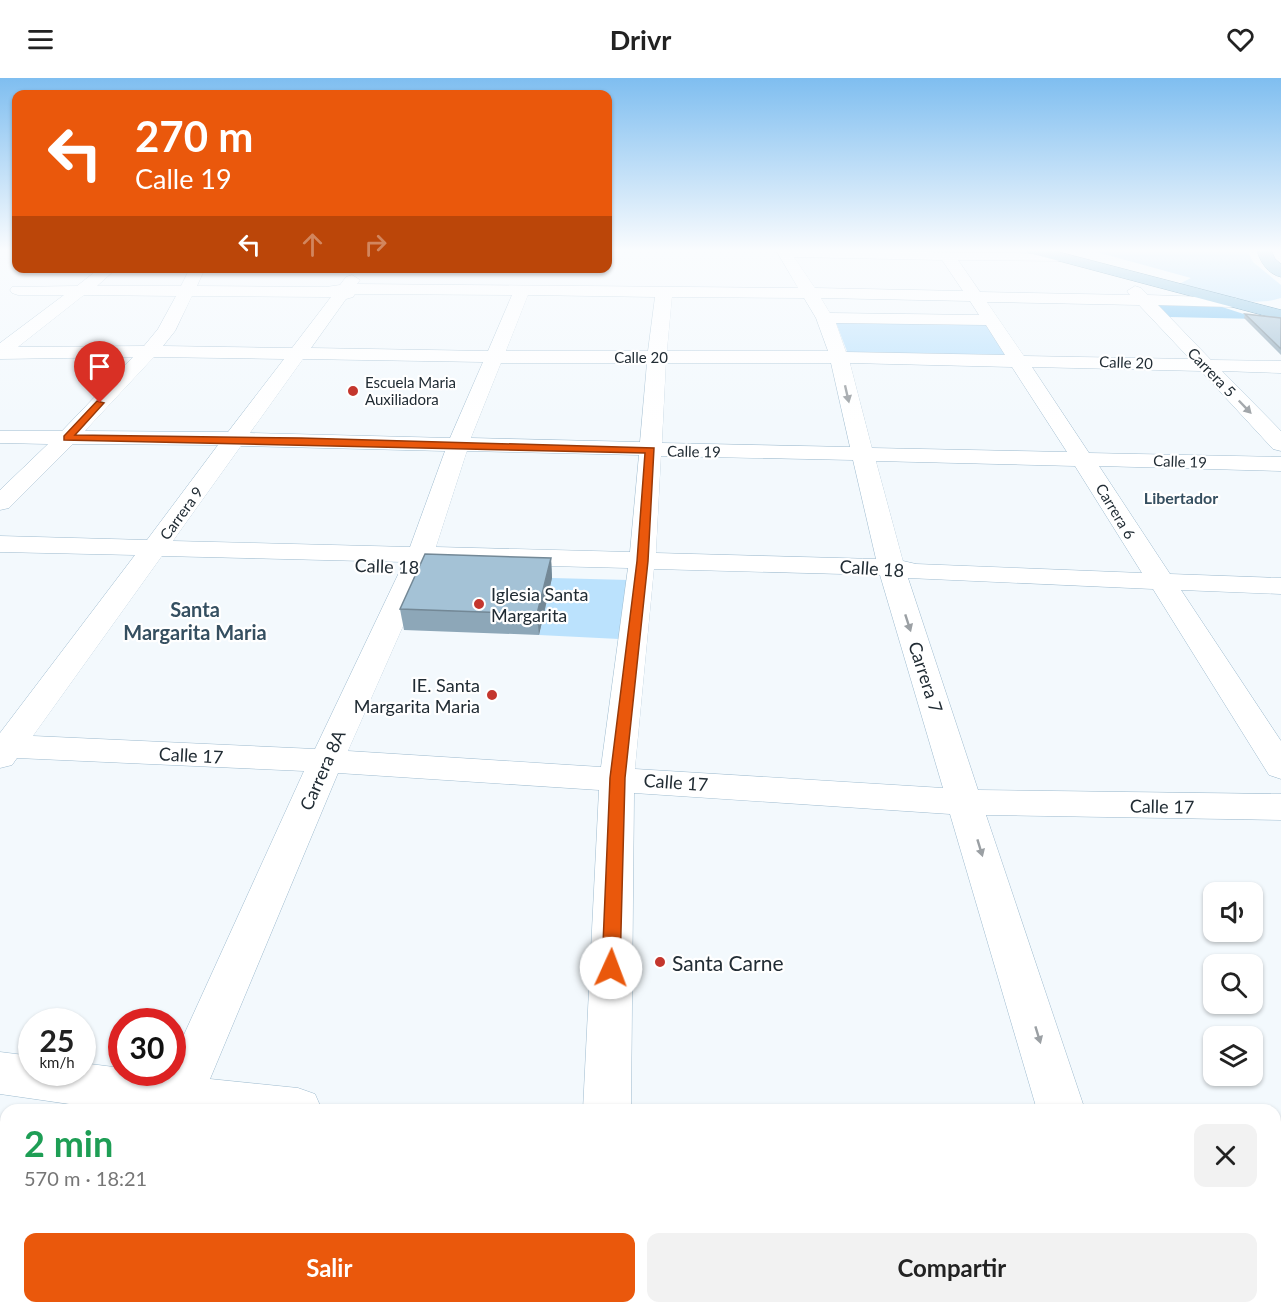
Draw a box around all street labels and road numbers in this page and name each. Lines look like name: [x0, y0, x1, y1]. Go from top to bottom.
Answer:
street label: Carrera 5: [1184, 344, 1240, 400]
street label: Calle 20: [614, 348, 668, 366]
street label: Calle 20: [1099, 352, 1153, 372]
street label: Calle 19: [667, 442, 721, 460]
street label: Calle 19: [1153, 451, 1207, 471]
street label: Carrera 6: [1092, 480, 1140, 542]
street label: Carrera 9: [156, 483, 206, 543]
street label: Calle 18: [354, 554, 420, 578]
street label: Calle 18: [839, 555, 905, 581]
street label: Carrera 7: [904, 639, 948, 715]
street label: Carrera 8A: [294, 726, 350, 814]
street label: Calle 17: [158, 742, 224, 768]
street label: Calle 17: [643, 769, 709, 795]
street label: Calle 17: [1130, 794, 1194, 818]

